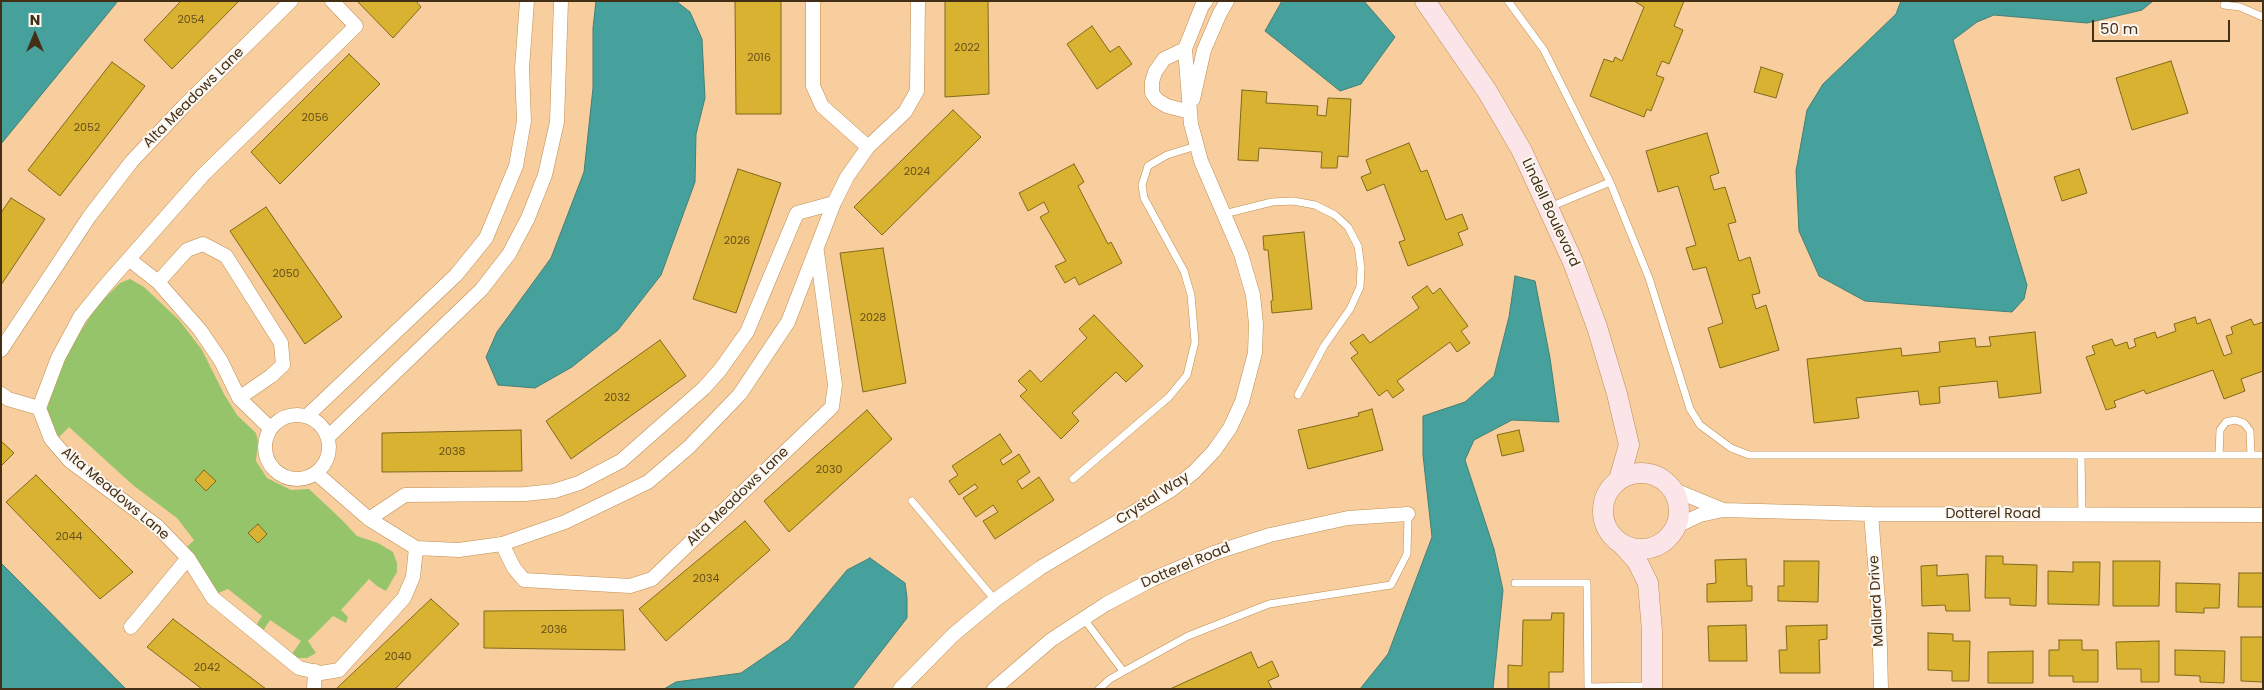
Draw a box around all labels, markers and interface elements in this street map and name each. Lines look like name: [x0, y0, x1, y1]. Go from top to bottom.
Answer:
north arrow: [10, 10, 60, 60]
text: N: [30, 10, 40, 30]
scale bar: [2094, 10, 2232, 42]
house number: 2054: [177, 13, 205, 27]
text: 50 m: [2100, 18, 2138, 39]
house number: 2022: [954, 41, 980, 55]
street label: Alta Meadows Lane: [140, 44, 248, 152]
house number: 2016: [747, 51, 771, 65]
house number: 2056: [301, 111, 329, 125]
house number: 2052: [74, 121, 100, 135]
street label: Lindell Boulevard: [1517, 156, 1583, 270]
house number: 2024: [904, 165, 930, 179]
house number: 2026: [724, 234, 750, 248]
house number: 2050: [272, 267, 300, 281]
house number: 2028: [860, 311, 886, 325]
house number: 2032: [604, 391, 630, 405]
street label: Alta Meadows Lane: [58, 444, 172, 544]
street label: Alta Meadows Lane: [683, 444, 793, 550]
house number: 2038: [439, 445, 465, 459]
house number: 2030: [816, 463, 842, 477]
street label: Crystal Way: [1113, 469, 1193, 529]
street label: Dotterel Road: [1945, 506, 2041, 522]
house number: 2044: [55, 530, 83, 544]
street label: Dotterel Road: [1139, 540, 1233, 592]
street label: Mallard Drive: [1866, 555, 1888, 647]
house number: 2034: [693, 572, 719, 586]
house number: 2036: [541, 623, 567, 637]
house number: 2040: [384, 650, 412, 664]
house number: 2042: [194, 661, 220, 675]

